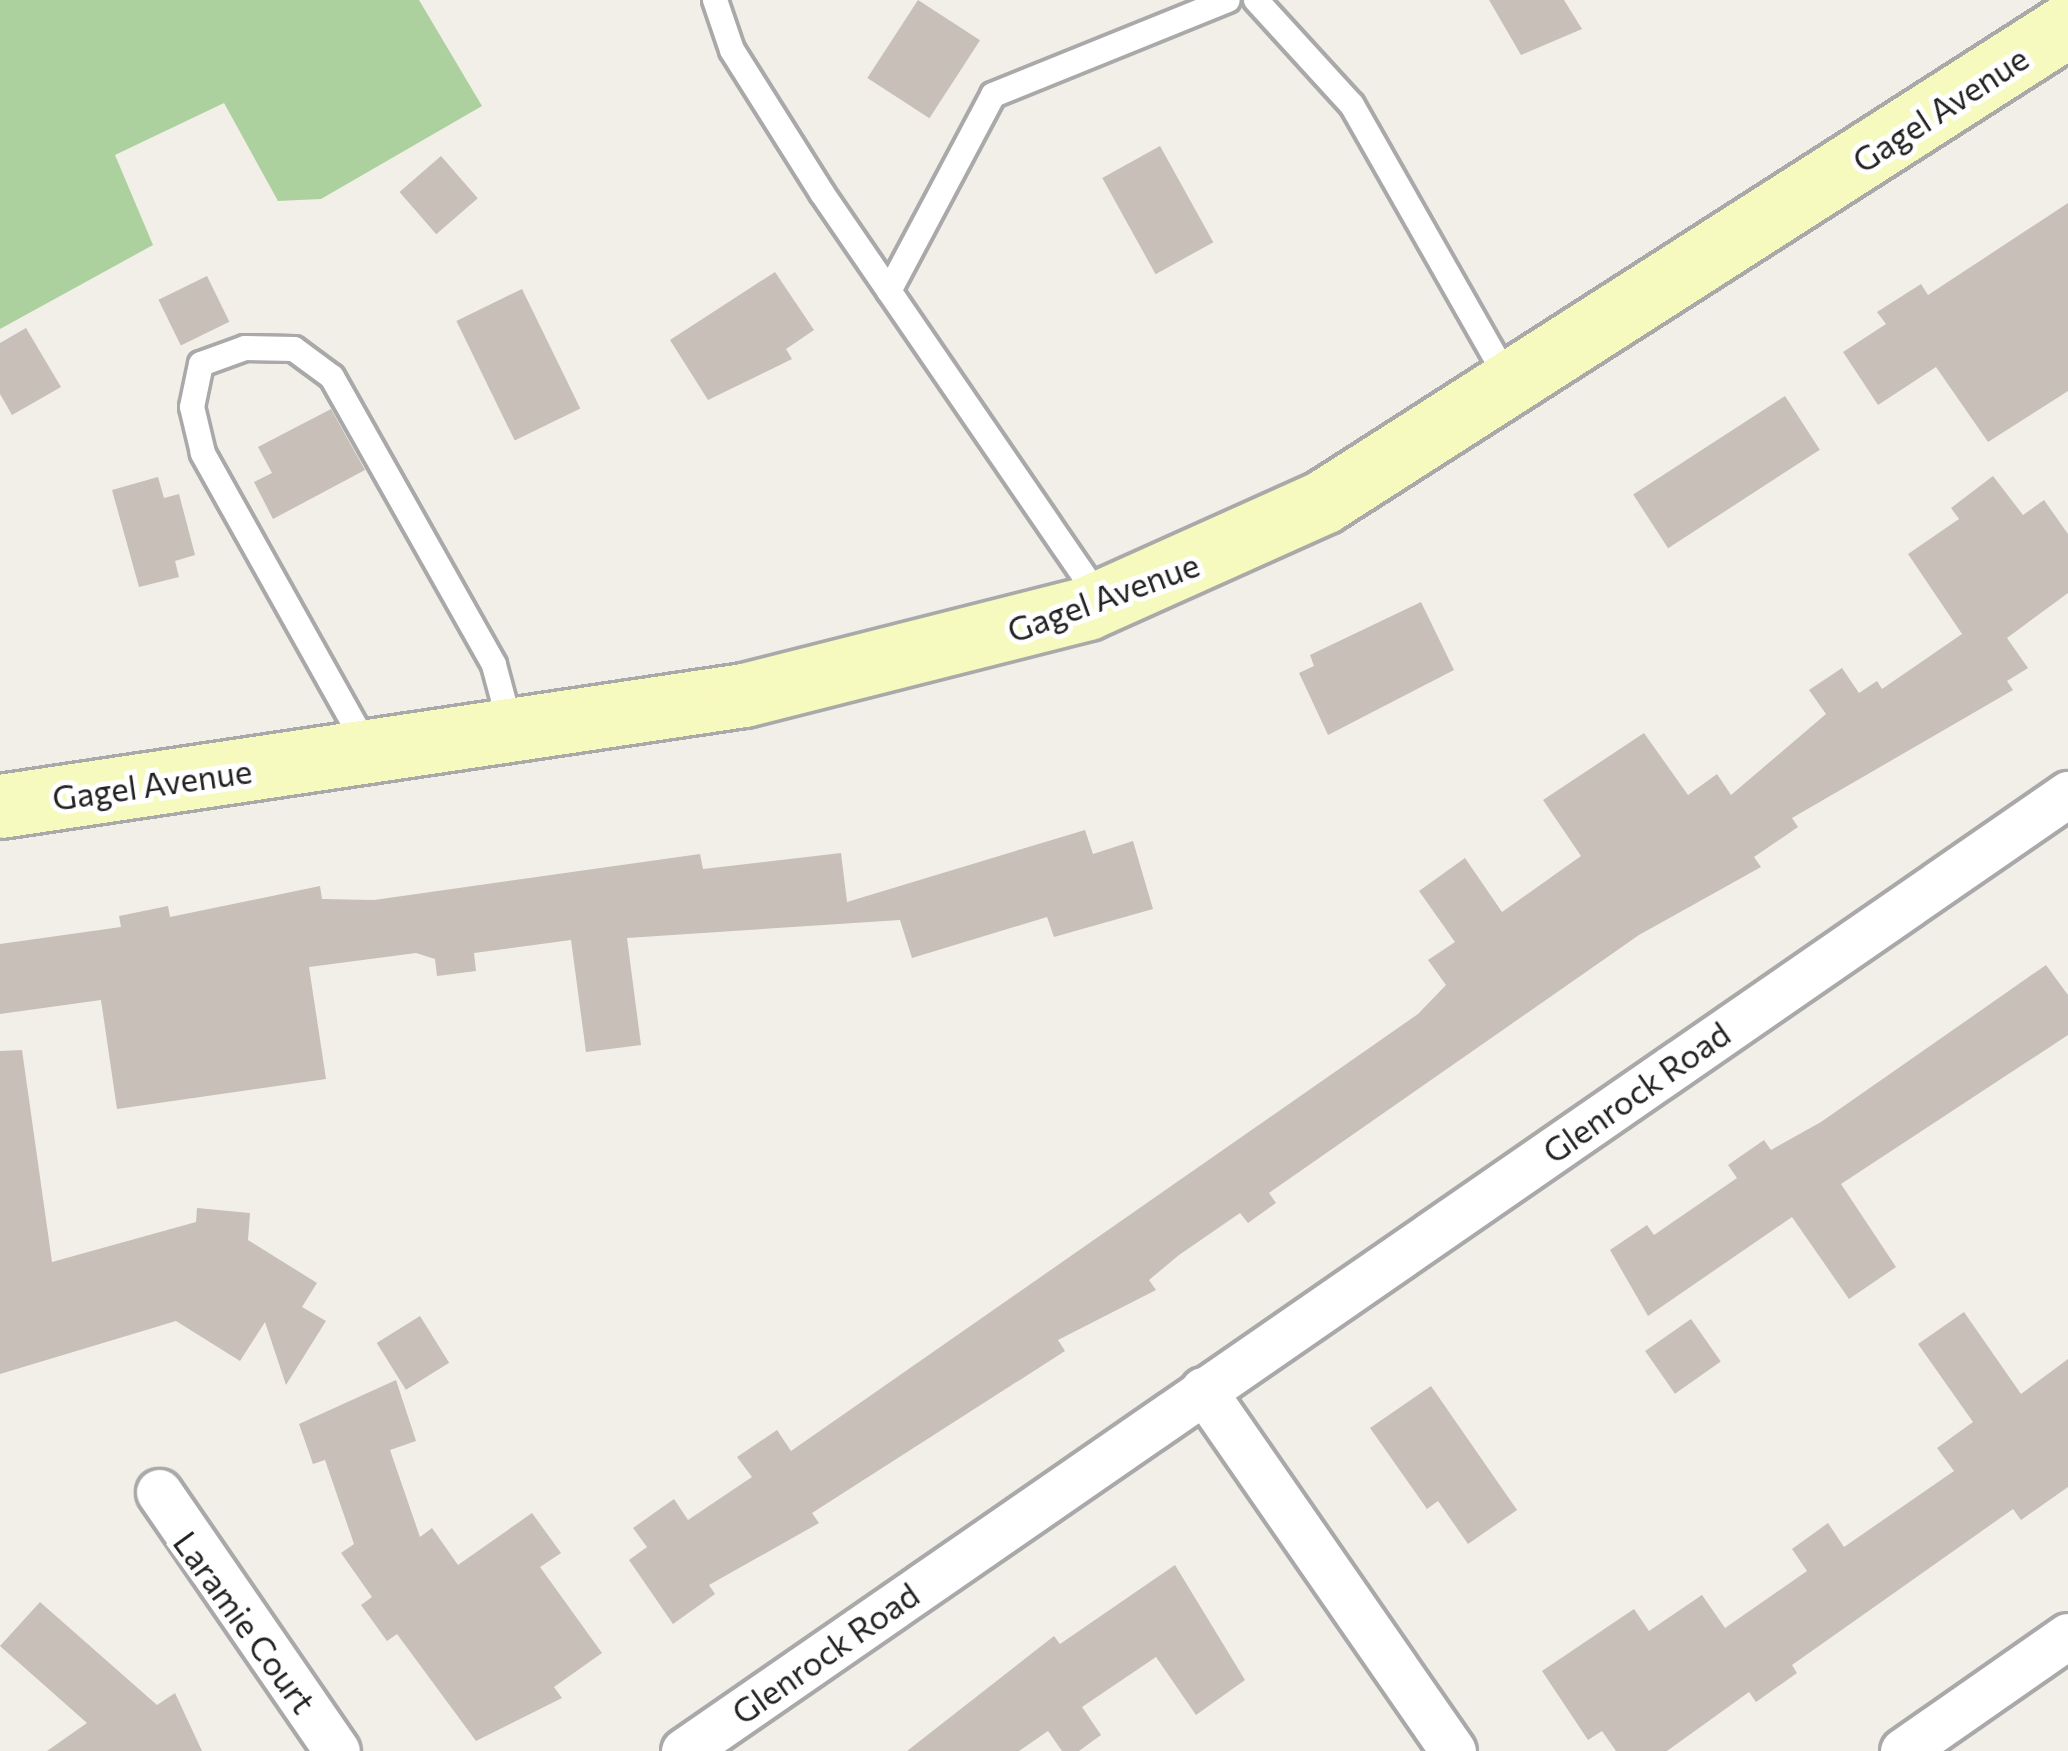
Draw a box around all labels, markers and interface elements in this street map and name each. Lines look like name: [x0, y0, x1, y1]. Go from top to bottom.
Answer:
street label: Gagel Avenue: [1845, 38, 2035, 180]
street label: Gagel Avenue: [1002, 544, 1204, 650]
street label: Gagel Avenue: [50, 750, 254, 818]
street label: Glenrock Road: [1535, 1013, 1737, 1171]
street label: Laramie Court: [166, 1524, 324, 1720]
street label: Glenrock Road: [724, 1574, 926, 1732]

